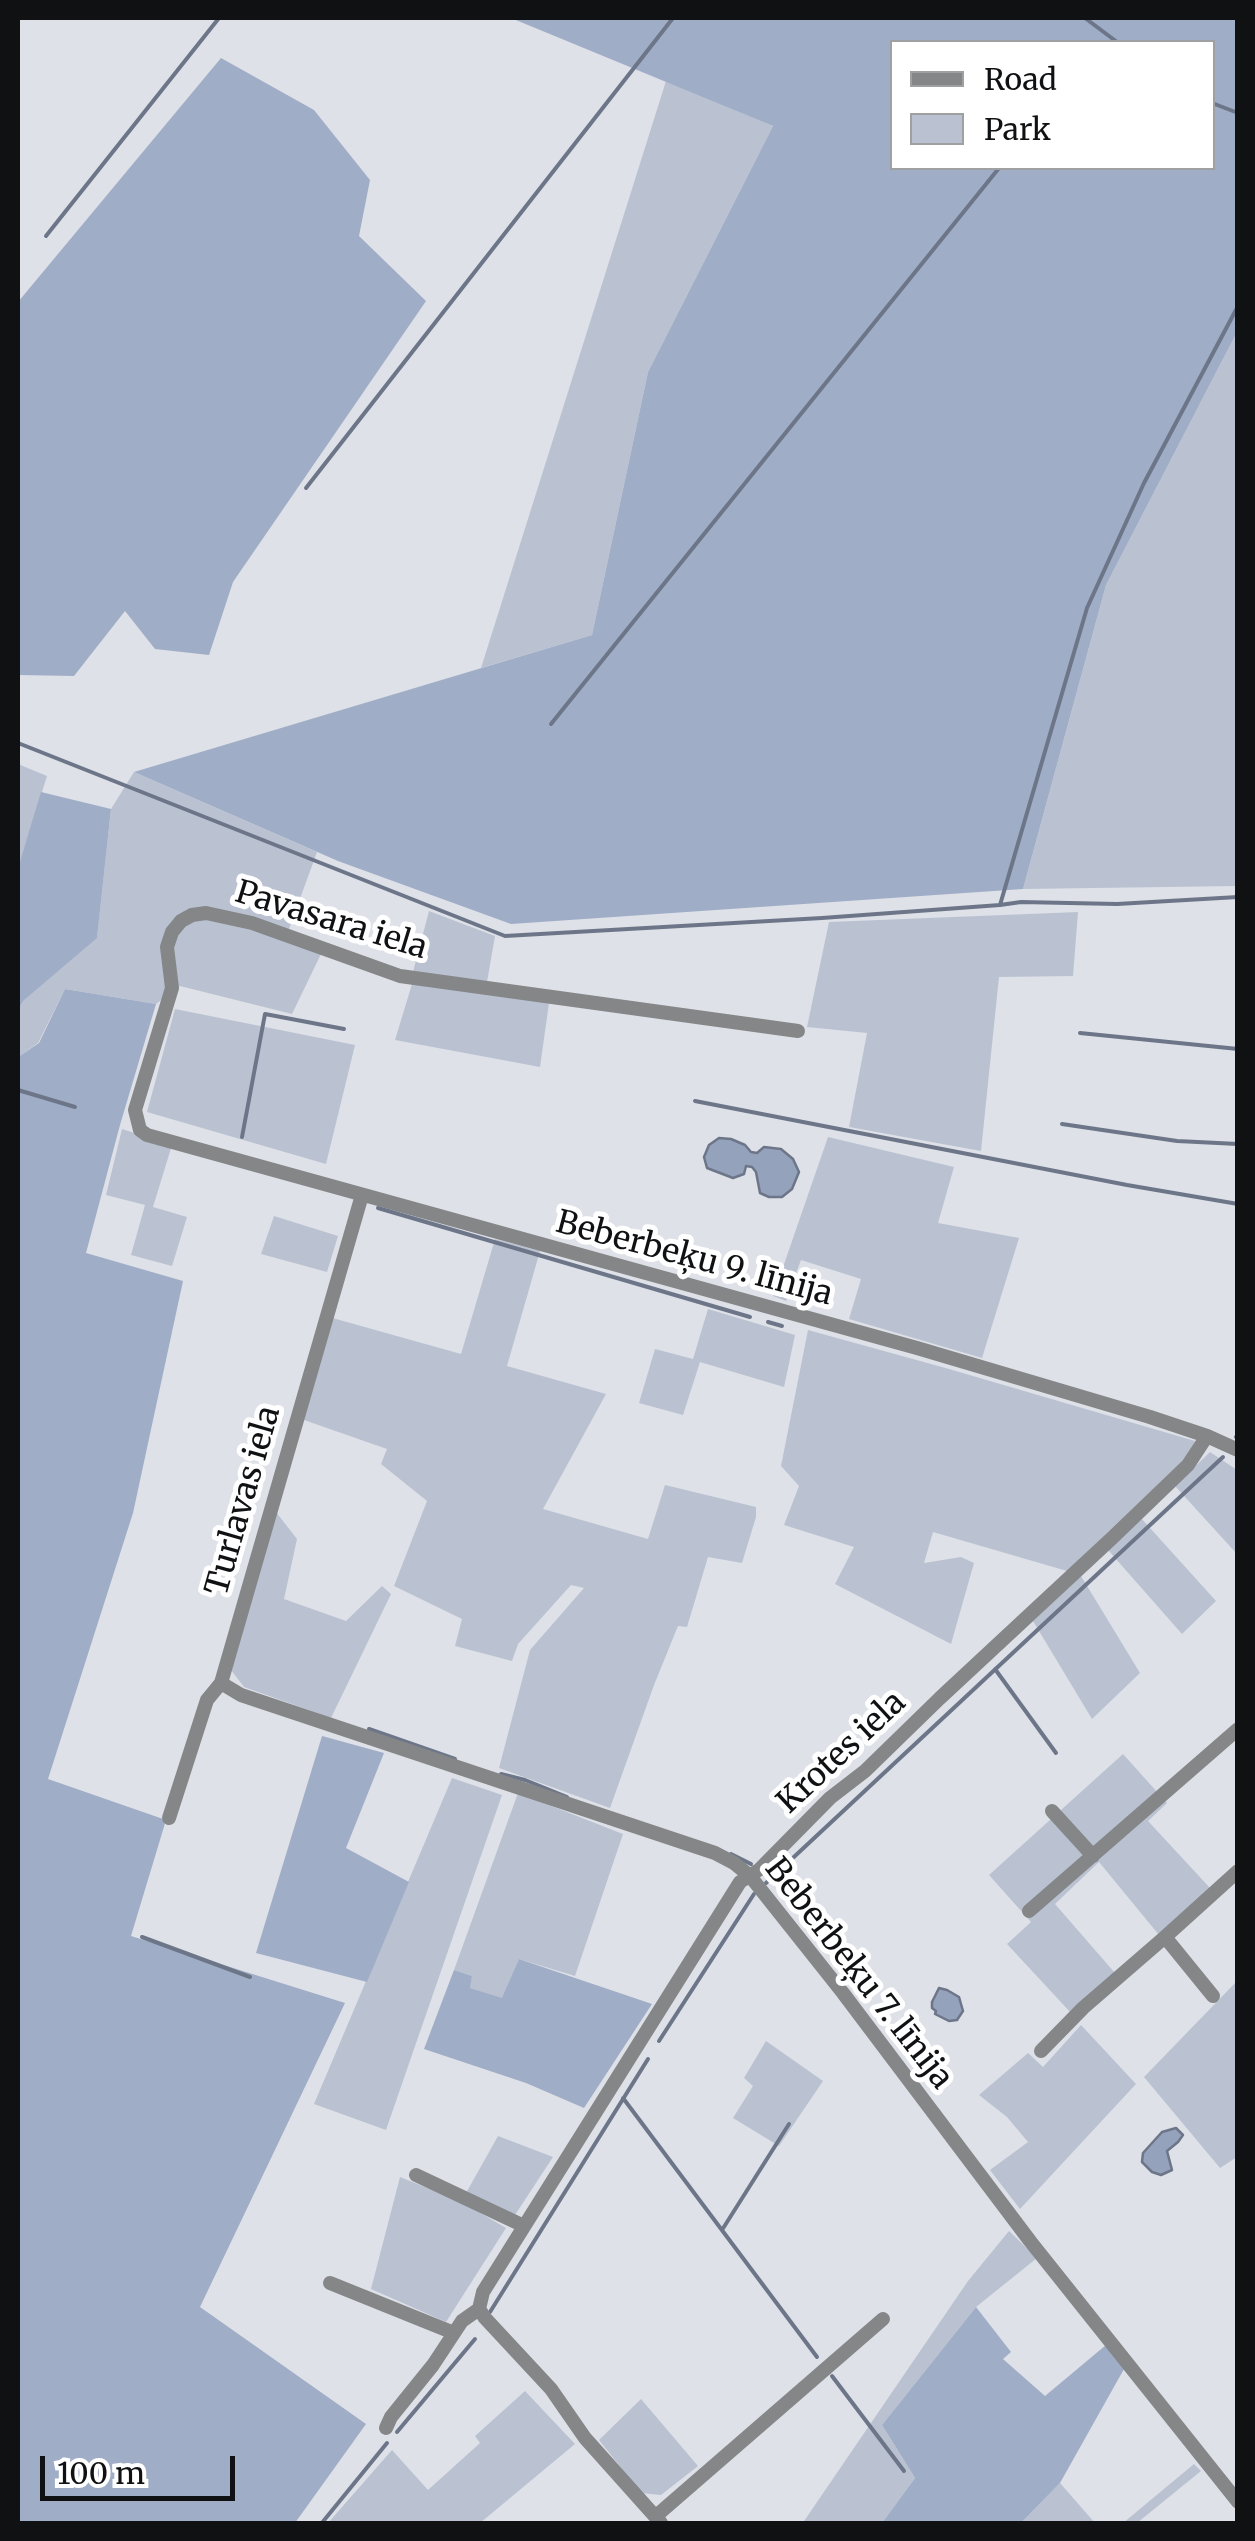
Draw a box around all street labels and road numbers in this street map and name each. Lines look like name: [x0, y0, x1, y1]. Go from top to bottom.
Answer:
street label: Pavasara iela: [231, 874, 431, 968]
street label: Beberbeķu 9. līnija: [552, 1204, 836, 1314]
street label: Turlavas iela: [199, 1402, 289, 1600]
street label: Krotes iela: [770, 1684, 914, 1822]
street label: Beberbeķu 7. līnija: [756, 1851, 960, 2097]

